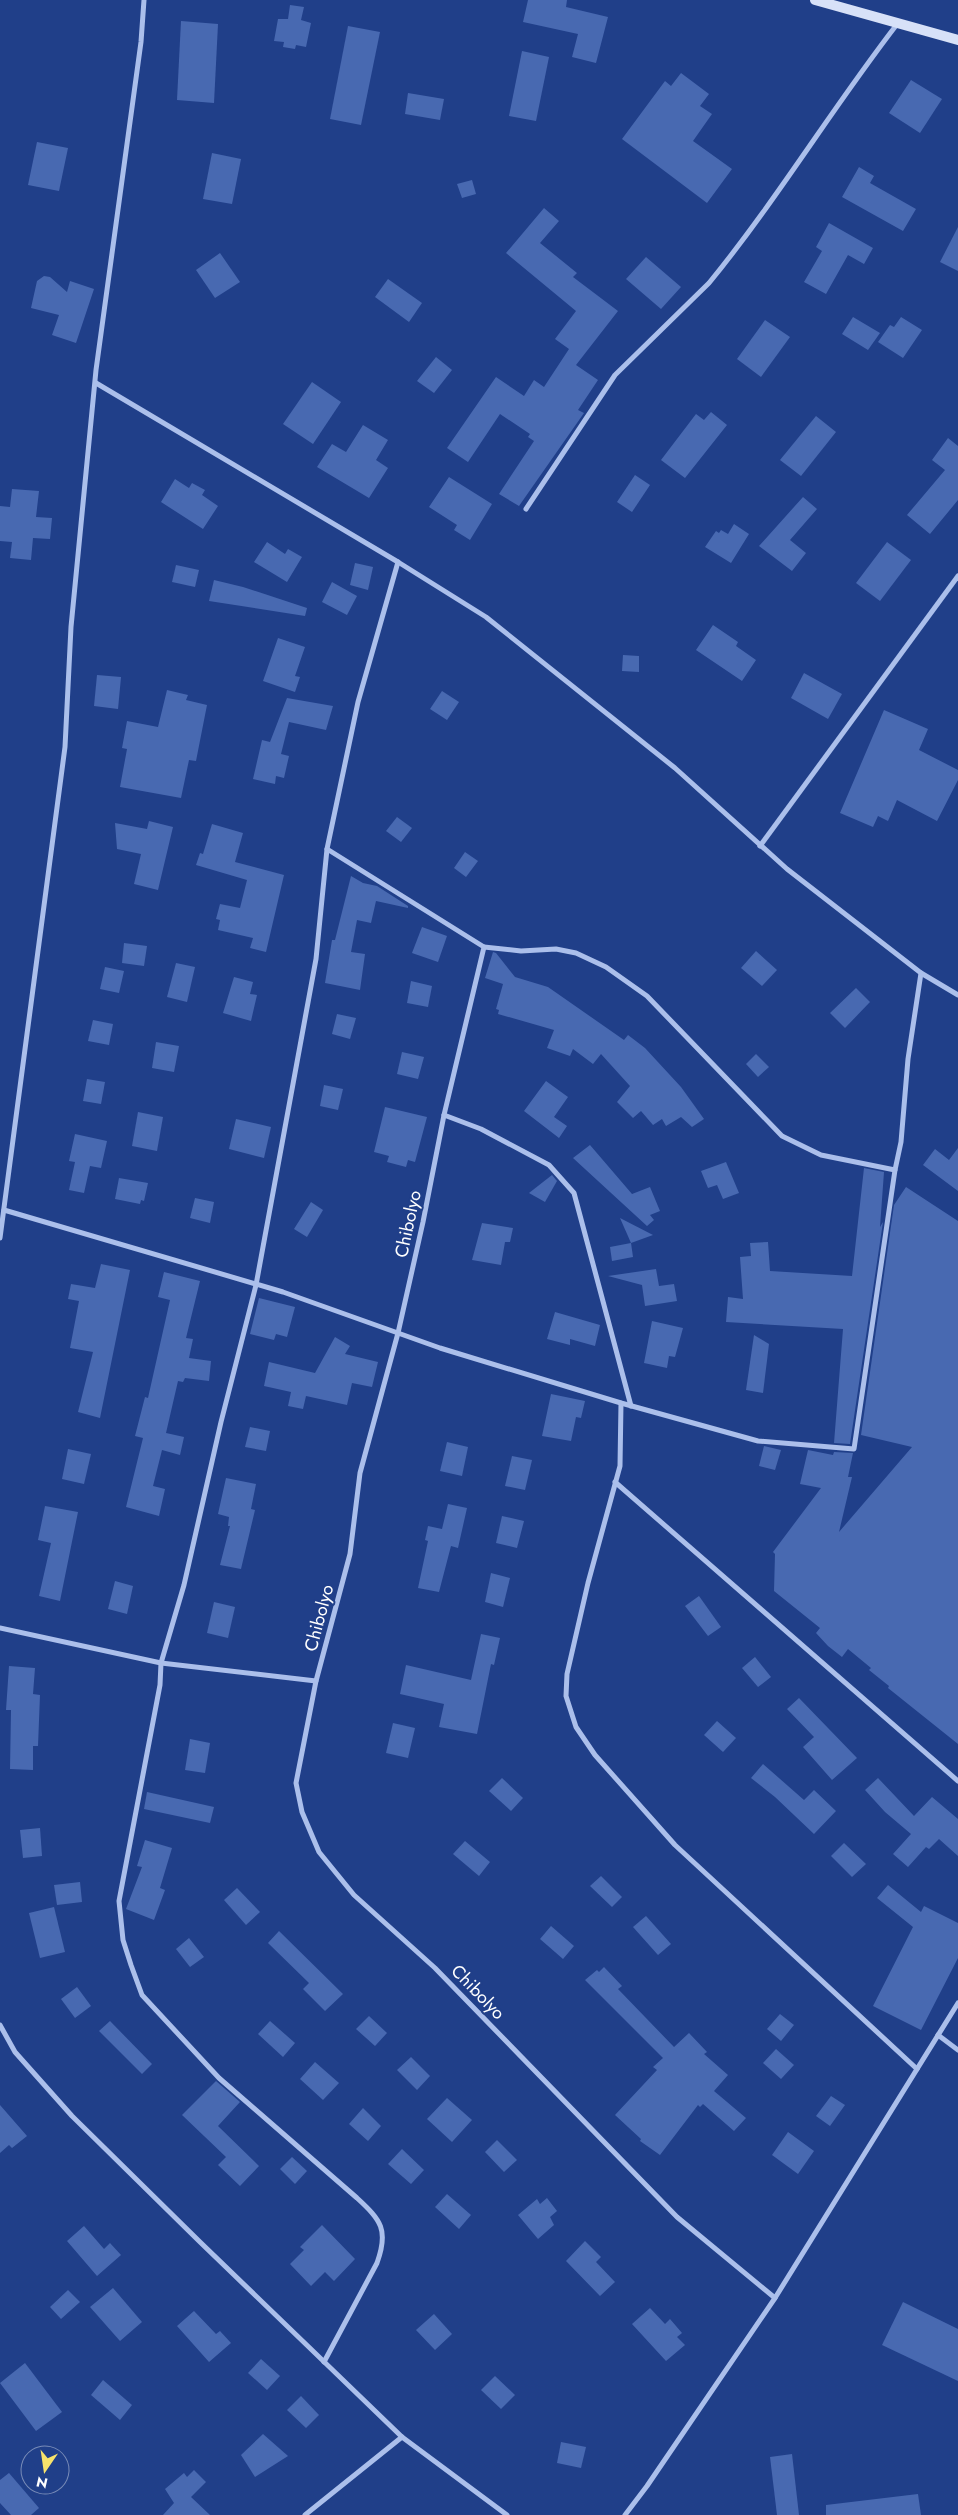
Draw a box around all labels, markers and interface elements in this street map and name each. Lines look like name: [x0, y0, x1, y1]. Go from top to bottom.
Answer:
street label: Chibolyo: [388, 1188, 428, 1260]
street label: Chibolyo: [298, 1582, 340, 1654]
street label: Chibolyo: [445, 1958, 511, 2026]
north arrow: [20, 2445, 70, 2495]
text: N: [34, 2472, 50, 2494]

